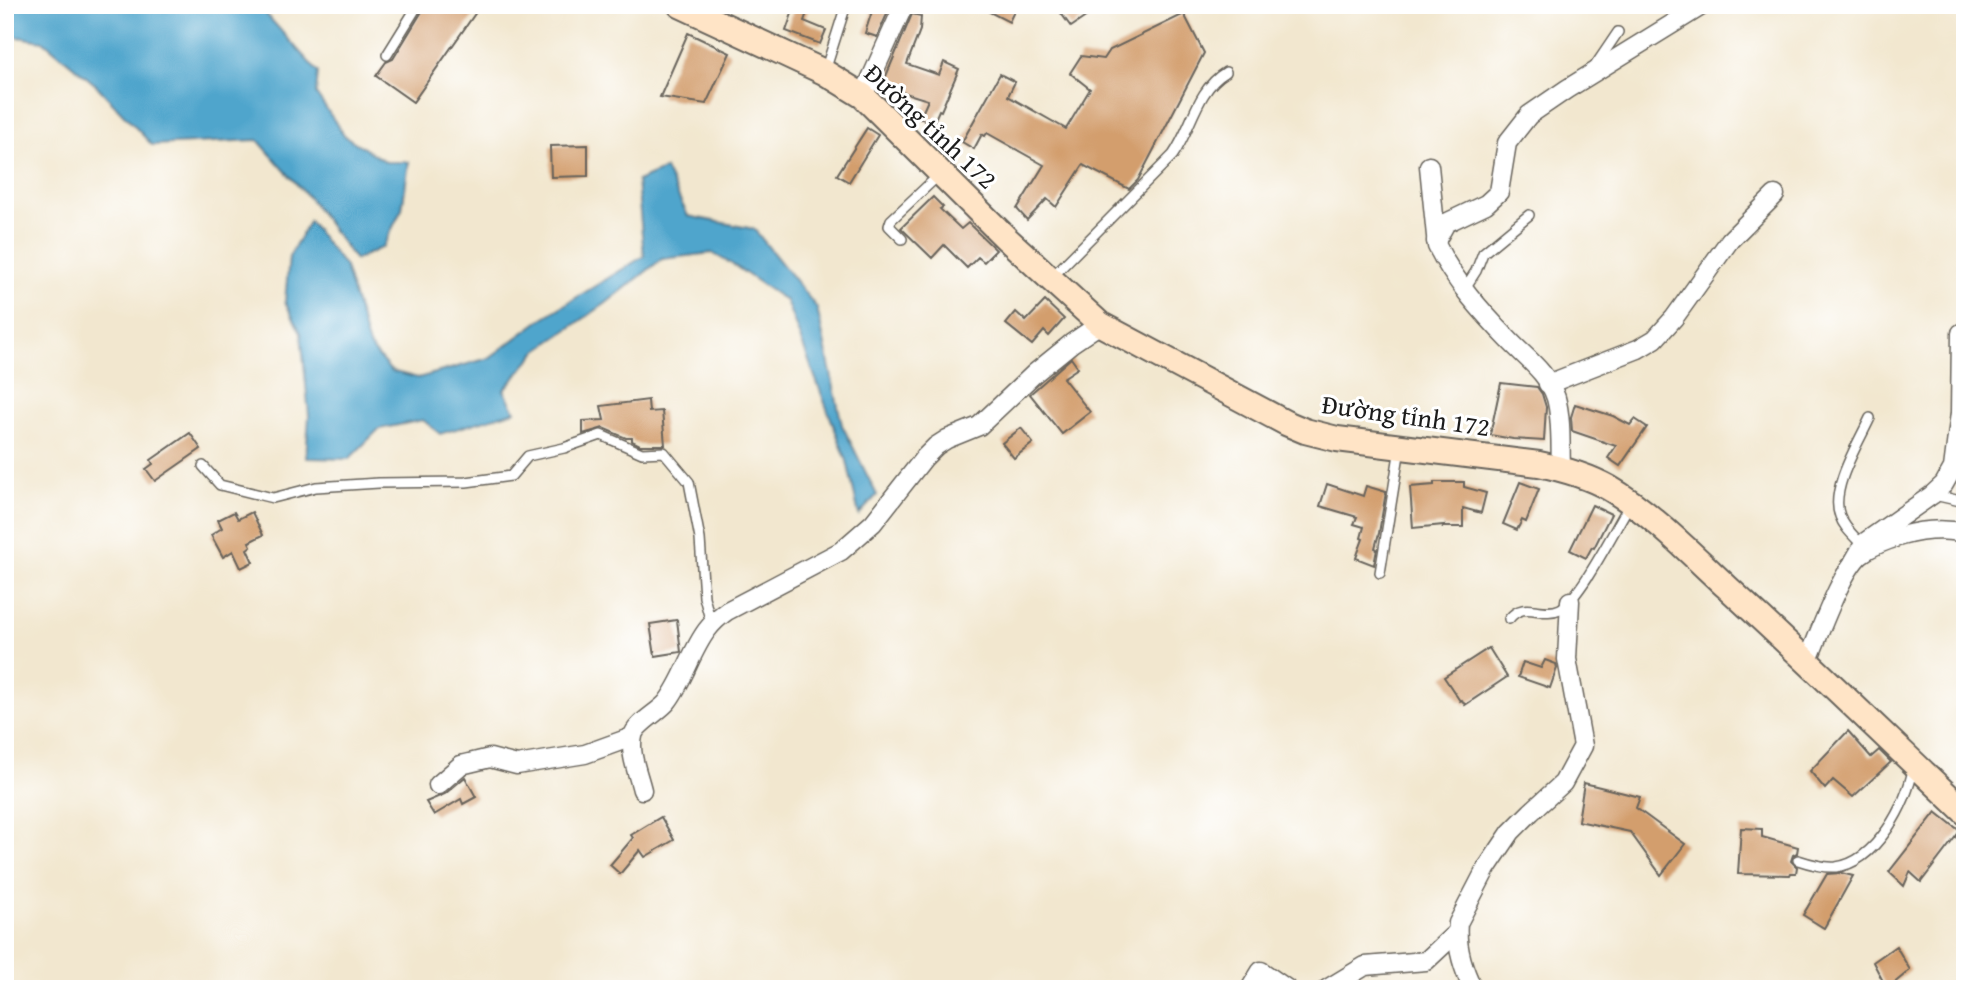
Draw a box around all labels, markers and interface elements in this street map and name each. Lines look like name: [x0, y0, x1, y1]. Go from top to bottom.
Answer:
street label: Đường tỉnh 172: [856, 54, 1006, 198]
street label: Đường tỉnh 172: [1320, 384, 1492, 446]

